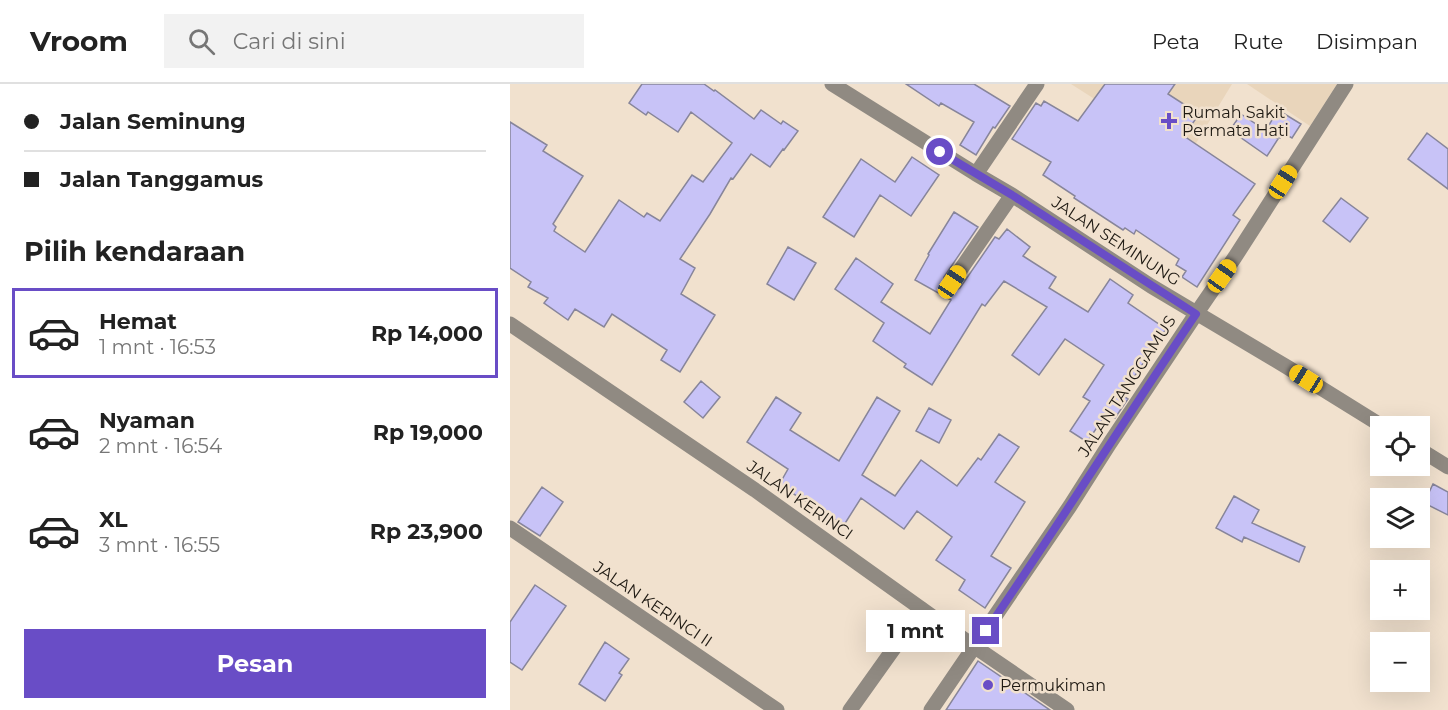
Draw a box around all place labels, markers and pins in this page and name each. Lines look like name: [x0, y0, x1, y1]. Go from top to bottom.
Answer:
place label: Rumah Sakit Permata Hati: [1182, 103, 1289, 140]
marker: Rumah Sakit Permata Hati: [1160, 112, 1178, 130]
place label: Permukiman: [1000, 676, 1106, 695]
marker: Permukiman: [981, 678, 995, 692]

